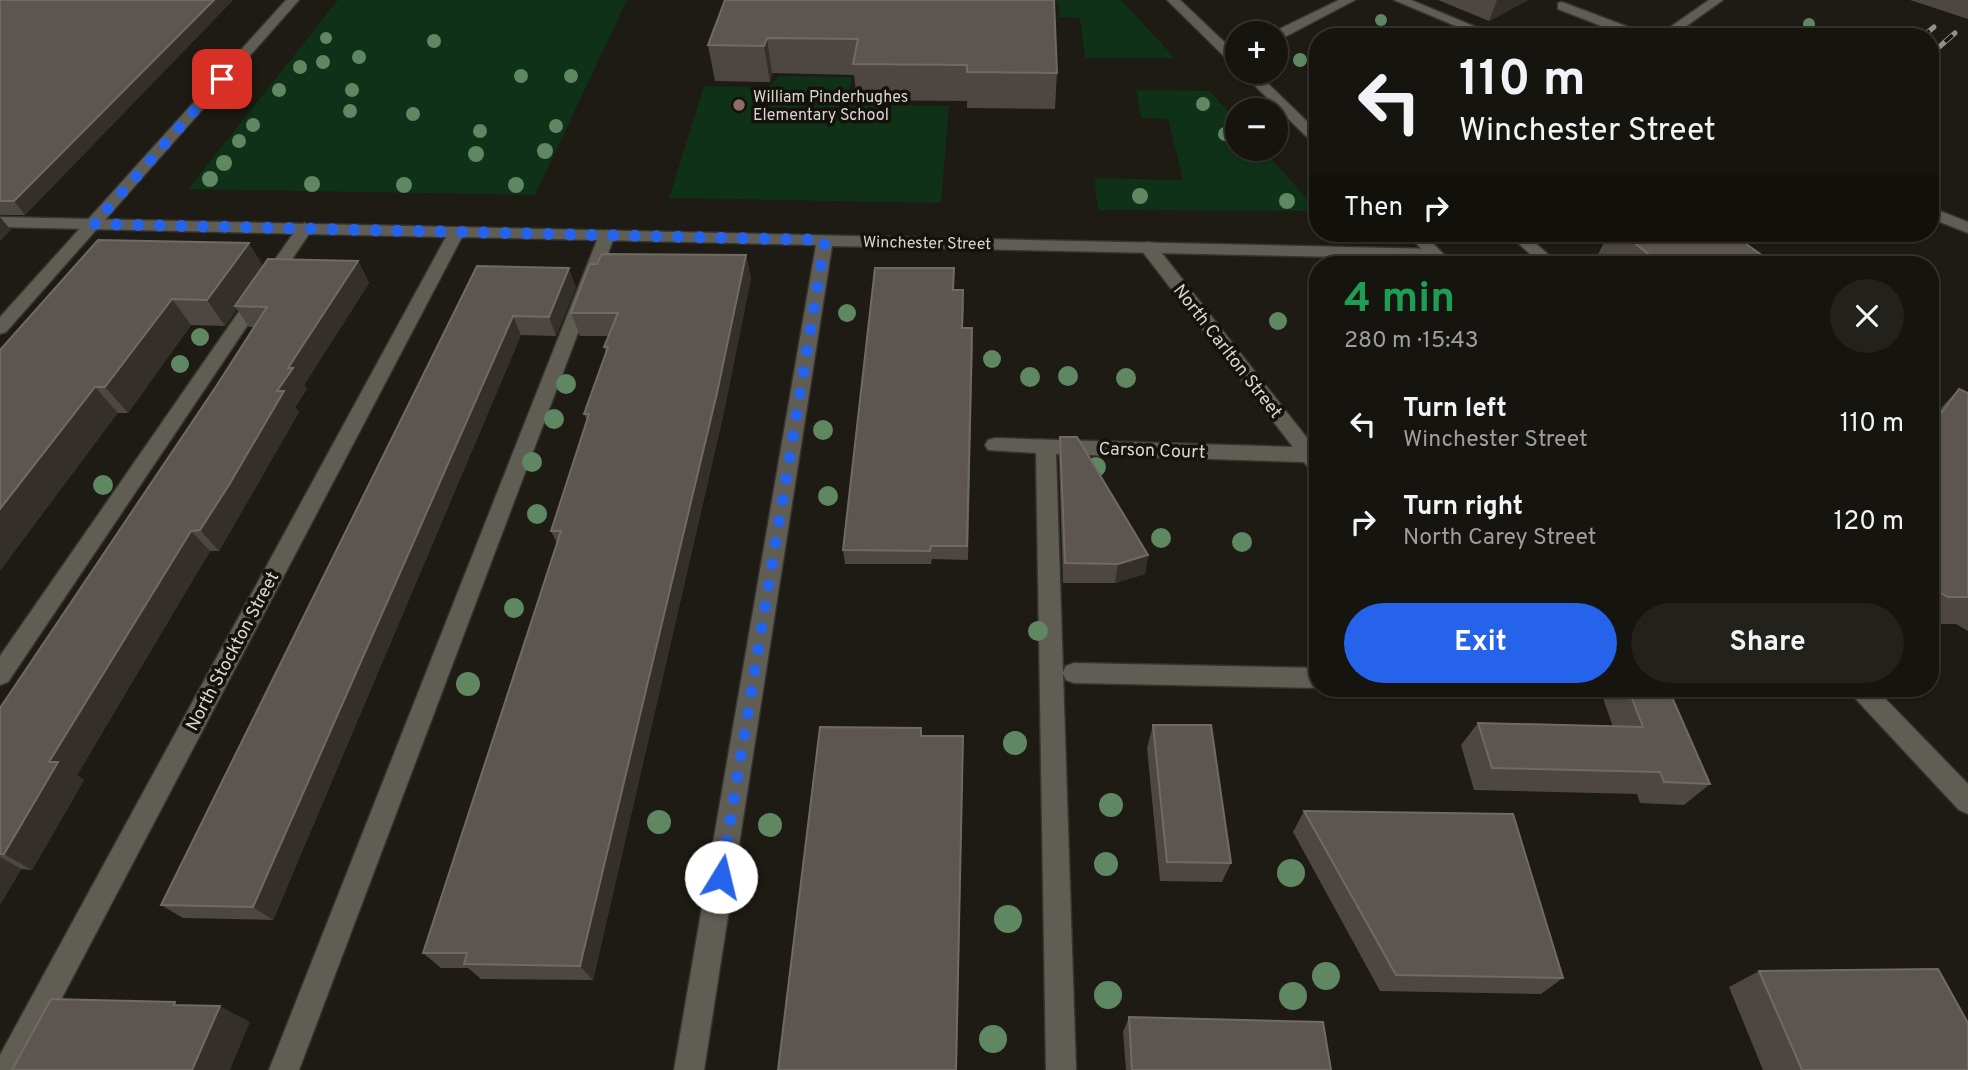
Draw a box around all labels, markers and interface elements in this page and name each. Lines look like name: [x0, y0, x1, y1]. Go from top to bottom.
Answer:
map controls: [1225, 21, 1288, 161]
button: +: [1225, 21, 1288, 84]
pin: [192, 49, 252, 109]
text: 110 m: [1459, 51, 1586, 113]
icon: left: [1344, 56, 1435, 147]
icon: arrive: [203, 60, 241, 98]
place label: William Pinderhughes Elementary School: [753, 88, 908, 126]
marker: William Pinderhughes Elementary School: [731, 97, 747, 113]
button: −: [1225, 98, 1288, 161]
text: Winchester Street: [1459, 112, 1716, 152]
icon: right: [1417, 189, 1455, 227]
text: Then: [1344, 192, 1403, 225]
street label: Winchester Street: [863, 233, 991, 255]
text: 4 min: [1344, 274, 1455, 327]
button: close: [1830, 279, 1904, 353]
street label: North Carlton Street: [1167, 280, 1286, 424]
text: 280 m · 15:43: [1344, 327, 1479, 356]
text: Turn left: [1403, 393, 1507, 426]
icon: left: [1344, 405, 1382, 443]
text: 110 m: [1840, 408, 1904, 441]
text: Winchester Street: [1403, 426, 1588, 455]
street label: Carson Court: [1098, 438, 1206, 465]
text: Turn right: [1403, 491, 1523, 524]
icon: right: [1344, 503, 1382, 541]
text: 120 m: [1834, 506, 1904, 539]
text: North Carey Street: [1403, 524, 1596, 553]
street label: North Stockton Street: [182, 568, 285, 735]
button: Exit: [1344, 603, 1617, 683]
button: Share: [1631, 603, 1904, 683]
position arrow: [684, 840, 758, 914]

